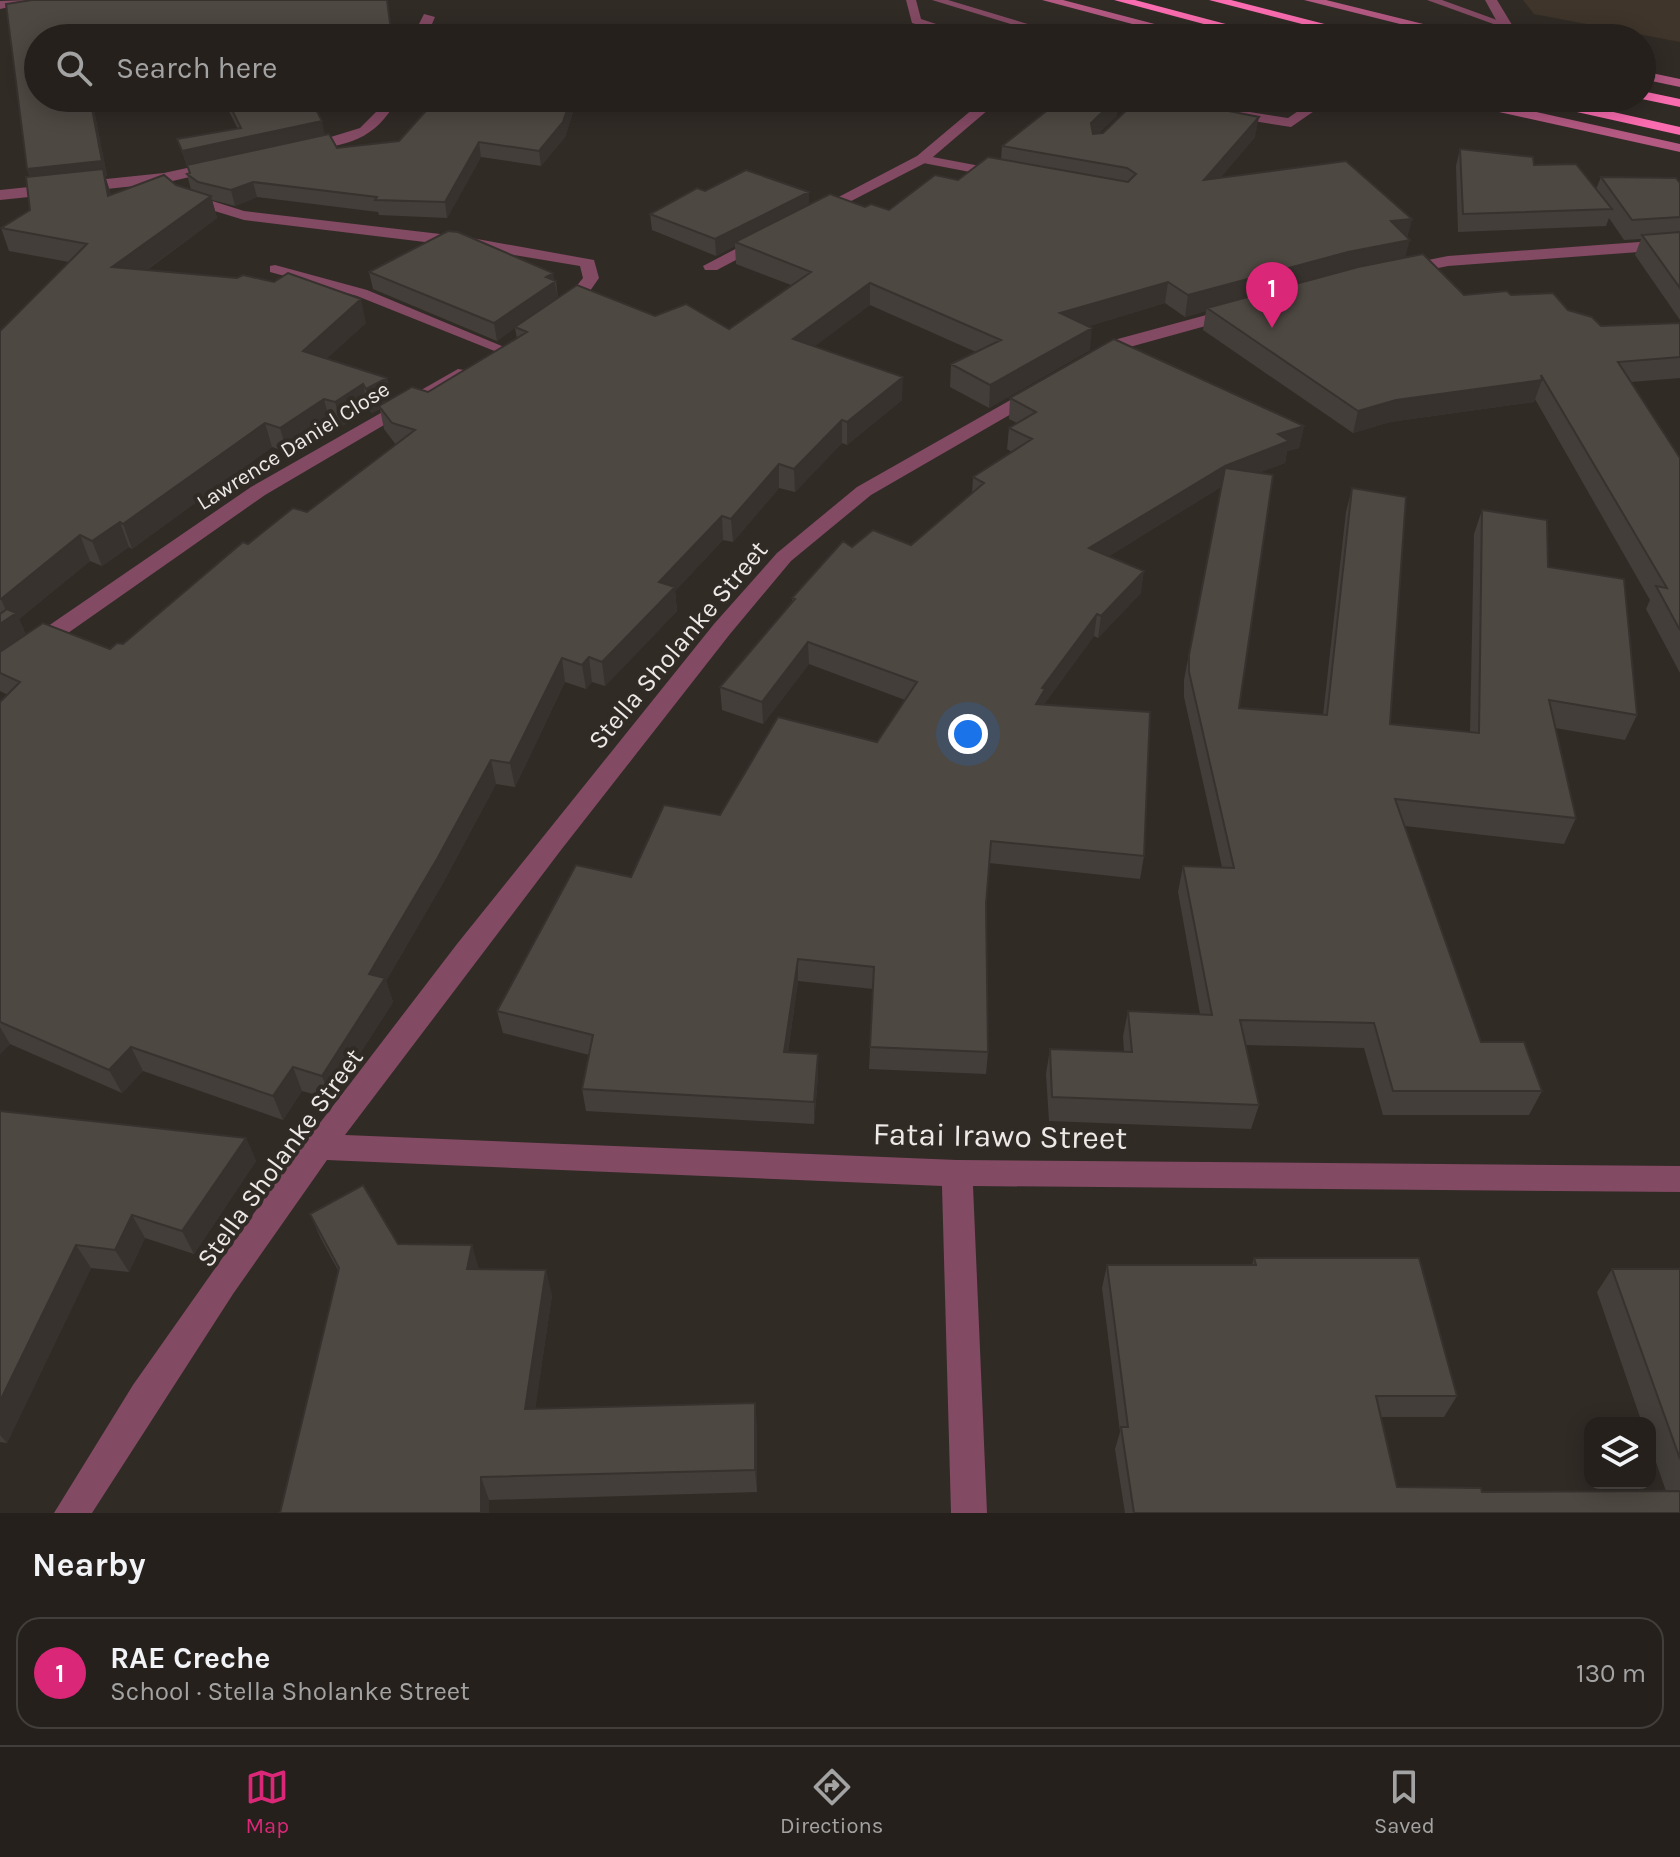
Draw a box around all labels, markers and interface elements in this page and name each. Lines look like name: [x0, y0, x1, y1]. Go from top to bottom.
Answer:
search box: [24, 24, 1656, 112]
icon: search: [52, 46, 96, 90]
text: Search here: [116, 50, 277, 86]
pin: 1: [1246, 262, 1298, 328]
street label: Lawrence Daniel Close: [192, 376, 394, 516]
street label: Stella Sholanke Street: [582, 534, 774, 755]
your location: [948, 714, 988, 754]
street label: Stella Sholanke Street: [190, 1043, 370, 1273]
street label: Fatai Irawo Street: [872, 1115, 1128, 1157]
map controls: [1584, 1417, 1656, 1489]
button: layers: [1584, 1417, 1656, 1489]
text: Nearby: [32, 1545, 146, 1585]
text: RAE Creche: [110, 1640, 270, 1676]
text: 1: [55, 1658, 65, 1689]
text: 130 m: [1576, 1658, 1646, 1689]
text: School · Stella Sholanke Street: [110, 1676, 470, 1707]
tab: Map: [245, 1765, 289, 1839]
tab: Directions: [780, 1765, 883, 1839]
tab: Saved: [1374, 1765, 1435, 1839]

